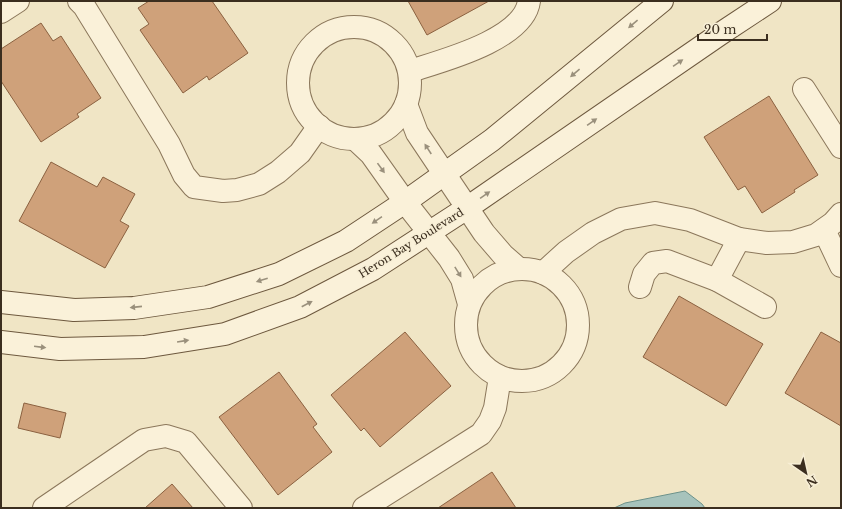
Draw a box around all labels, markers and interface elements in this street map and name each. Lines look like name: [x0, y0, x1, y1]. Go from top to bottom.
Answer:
scale bar: [698, 16, 767, 42]
one-way arrow: [628, 20, 638, 29]
text: 20 m: [704, 22, 736, 37]
one-way arrow: [673, 59, 683, 67]
one-way arrow: [569, 69, 580, 78]
one-way arrow: [587, 118, 597, 126]
one-way arrow: [424, 144, 432, 155]
one-way arrow: [377, 163, 385, 173]
one-way arrow: [480, 191, 490, 199]
street label: Heron Bay Boulevard: [356, 205, 467, 281]
one-way arrow: [372, 216, 383, 224]
one-way arrow: [455, 266, 462, 278]
one-way arrow: [256, 277, 268, 283]
one-way arrow: [301, 301, 312, 307]
one-way arrow: [130, 304, 142, 311]
one-way arrow: [176, 337, 189, 343]
one-way arrow: [34, 344, 46, 350]
north arrow: [786, 453, 826, 493]
text: N: [803, 473, 820, 490]

